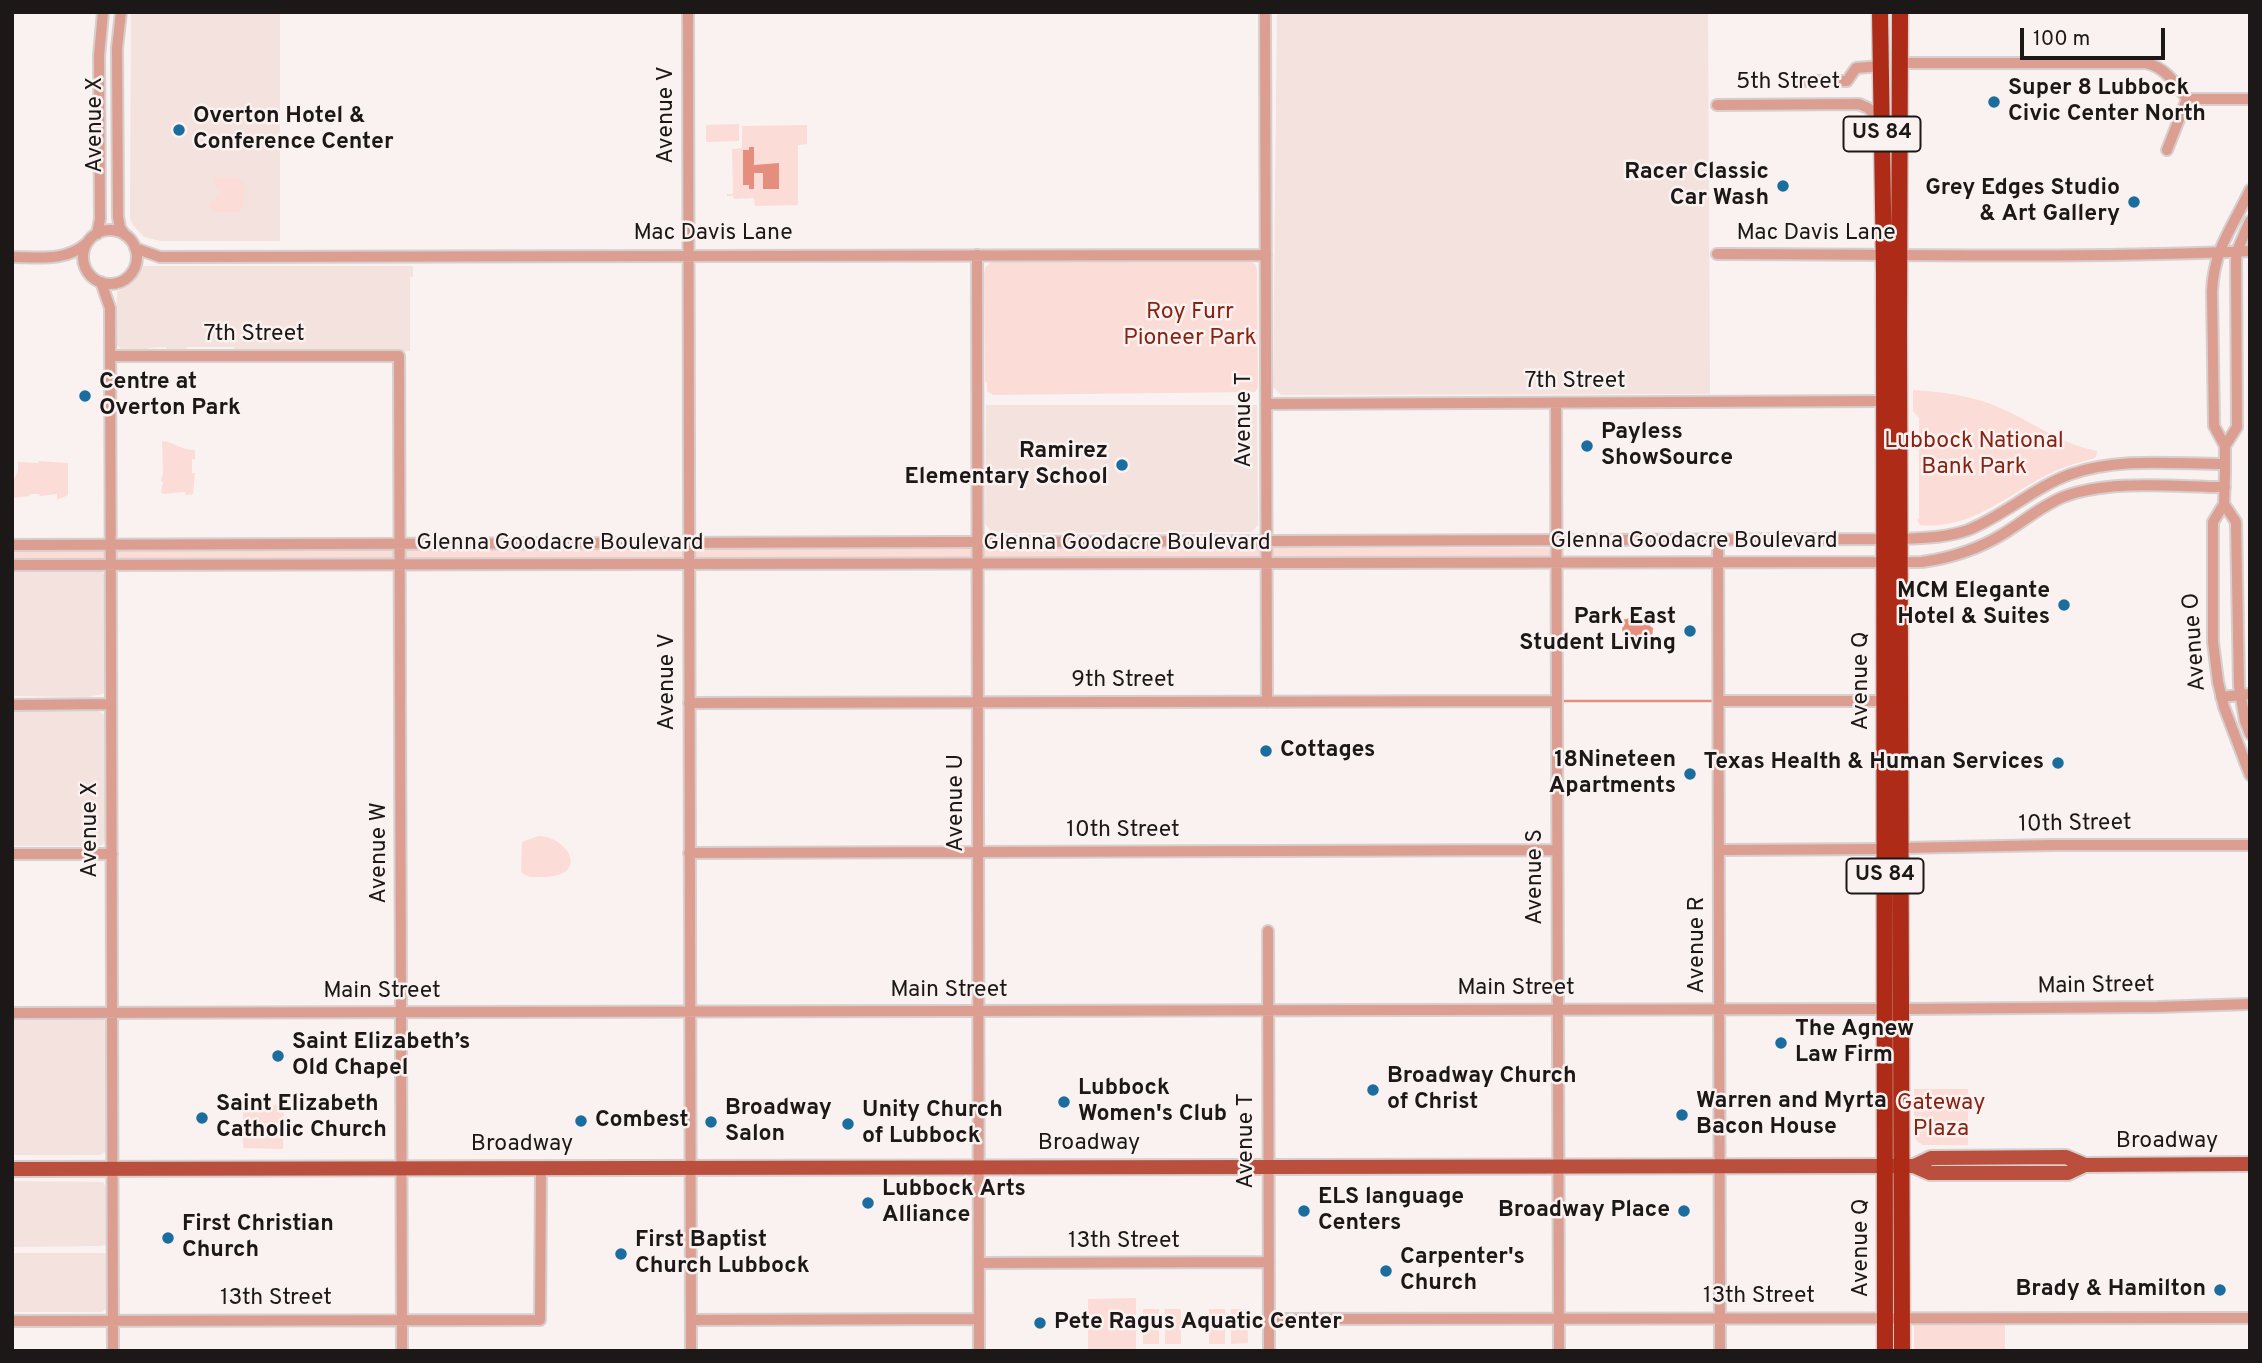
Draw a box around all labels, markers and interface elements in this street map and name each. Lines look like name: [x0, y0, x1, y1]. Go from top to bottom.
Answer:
scale bar: [2024, 14, 2169, 58]
text: 100 m: [2033, 26, 2090, 53]
street label: Avenue V: [653, 66, 681, 164]
street label: 5th Street: [1736, 69, 1840, 97]
place label: Super 8 Lubbock Civic Center North: [2008, 75, 2206, 129]
street label: Avenue X: [82, 77, 110, 173]
marker: Super 8 Lubbock Civic Center North: [1986, 94, 2002, 110]
place label: Overton Hotel & Conference Center: [193, 103, 393, 157]
road number: US 84: [1843, 116, 1920, 152]
marker: Overton Hotel & Conference Center: [171, 122, 187, 138]
place label: Racer Classic Car Wash: [1624, 159, 1769, 213]
place label: Grey Edges Studio & Art Gallery: [1925, 175, 2120, 229]
marker: Racer Classic Car Wash: [1775, 178, 1791, 194]
marker: Grey Edges Studio & Art Gallery: [2126, 194, 2142, 210]
street label: Mac Davis Lane: [633, 220, 793, 248]
street label: Mac Davis Lane: [1736, 220, 1896, 248]
park label: Roy Furr Pioneer Park: [1123, 299, 1257, 353]
street label: 7th Street: [203, 321, 305, 349]
street label: 7th Street: [1524, 368, 1626, 396]
place label: Centre at Overton Park: [99, 369, 241, 423]
street label: Avenue T: [1231, 372, 1259, 468]
marker: Centre at Overton Park: [77, 388, 93, 404]
place label: Payless ShowSource: [1601, 419, 1733, 473]
park label: Lubbock National Bank Park: [1884, 428, 2064, 482]
place label: Ramirez Elementary School: [904, 438, 1108, 492]
marker: Payless ShowSource: [1579, 438, 1595, 454]
marker: Ramirez Elementary School: [1114, 457, 1130, 473]
street label: Glenna Goodacre Boulevard: [1550, 528, 1838, 556]
street label: Glenna Goodacre Boulevard: [416, 530, 704, 558]
street label: Glenna Goodacre Boulevard: [983, 530, 1271, 558]
place label: MCM Elegante Hotel & Suites: [1897, 578, 2050, 632]
street label: Avenue O: [2179, 592, 2213, 692]
marker: MCM Elegante Hotel & Suites: [2056, 597, 2072, 613]
place label: Park East Student Living: [1519, 604, 1676, 658]
marker: Park East Student Living: [1682, 623, 1698, 639]
street label: Avenue Q: [1848, 631, 1876, 731]
street label: Avenue V: [654, 633, 682, 731]
street label: 9th Street: [1071, 667, 1175, 695]
place label: Cottages: [1280, 737, 1375, 765]
marker: Cottages: [1258, 743, 1274, 759]
place label: 18Nineteen Apartments: [1549, 747, 1676, 801]
place label: Texas Health & Human Services: [1704, 749, 2044, 777]
street label: Avenue U: [943, 754, 971, 852]
marker: Texas Health & Human Services: [2050, 755, 2066, 771]
marker: 18Nineteen Apartments: [1682, 766, 1698, 782]
street label: Avenue X: [77, 782, 105, 878]
street label: Avenue W: [366, 802, 394, 904]
street label: 10th Street: [2018, 810, 2132, 840]
street label: 10th Street: [1066, 817, 1180, 845]
street label: Avenue S: [1522, 829, 1550, 925]
road number: US 84: [1846, 858, 1924, 894]
street label: Avenue R: [1684, 896, 1712, 994]
street label: Main Street: [2037, 972, 2155, 1002]
street label: Main Street: [1457, 975, 1575, 1003]
street label: Main Street: [890, 977, 1008, 1005]
street label: Main Street: [323, 978, 441, 1006]
place label: The Agnew Law Firm: [1795, 1016, 1914, 1070]
place label: Saint Elizabeth’s Old Chapel: [292, 1029, 470, 1083]
marker: The Agnew Law Firm: [1773, 1035, 1789, 1051]
marker: Saint Elizabeth’s Old Chapel: [270, 1048, 286, 1064]
place label: Broadway Church of Christ: [1387, 1063, 1577, 1117]
place label: Lubbock Women's Club: [1078, 1075, 1227, 1129]
marker: Broadway Church of Christ: [1365, 1082, 1381, 1098]
place label: Warren and Myrta Bacon House: [1696, 1088, 1887, 1142]
park label: Gateway Plaza: [1897, 1090, 1985, 1144]
place label: Saint Elizabeth Catholic Church: [216, 1091, 387, 1145]
street label: Avenue T: [1233, 1093, 1261, 1189]
marker: Lubbock Women's Club: [1056, 1094, 1072, 1110]
place label: Broadway Salon: [725, 1095, 832, 1149]
place label: Unity Church of Lubbock: [862, 1097, 1003, 1151]
place label: Combest: [595, 1107, 689, 1135]
marker: Warren and Myrta Bacon House: [1674, 1107, 1690, 1123]
marker: Saint Elizabeth Catholic Church: [194, 1110, 210, 1126]
marker: Combest: [573, 1113, 589, 1129]
marker: Broadway Salon: [703, 1114, 719, 1130]
marker: Unity Church of Lubbock: [840, 1116, 856, 1132]
street label: Broadway: [2116, 1128, 2218, 1156]
street label: Broadway: [1038, 1130, 1140, 1158]
street label: Broadway: [471, 1131, 573, 1159]
place label: Lubbock Arts Alliance: [882, 1176, 1026, 1230]
place label: ELS language Centers: [1318, 1184, 1464, 1238]
marker: Lubbock Arts Alliance: [860, 1195, 876, 1211]
place label: Broadway Place: [1498, 1197, 1670, 1225]
street label: Avenue Q: [1848, 1198, 1876, 1298]
marker: ELS language Centers: [1296, 1203, 1312, 1219]
marker: Broadway Place: [1676, 1203, 1692, 1219]
place label: First Christian Church: [182, 1211, 334, 1265]
place label: First Baptist Church Lubbock: [635, 1227, 810, 1281]
street label: 13th Street: [1068, 1228, 1180, 1256]
marker: First Christian Church: [160, 1230, 176, 1246]
place label: Carpenter's Church: [1400, 1244, 1525, 1298]
marker: First Baptist Church Lubbock: [613, 1246, 629, 1262]
marker: Carpenter's Church: [1378, 1263, 1394, 1279]
place label: Brady & Hamilton: [2015, 1276, 2206, 1304]
marker: Brady & Hamilton: [2212, 1282, 2228, 1298]
street label: 13th Street: [1703, 1283, 1815, 1311]
street label: 13th Street: [220, 1285, 332, 1313]
place label: Pete Ragus Aquatic Center: [1054, 1309, 1342, 1337]
marker: Pete Ragus Aquatic Center: [1032, 1315, 1048, 1331]

